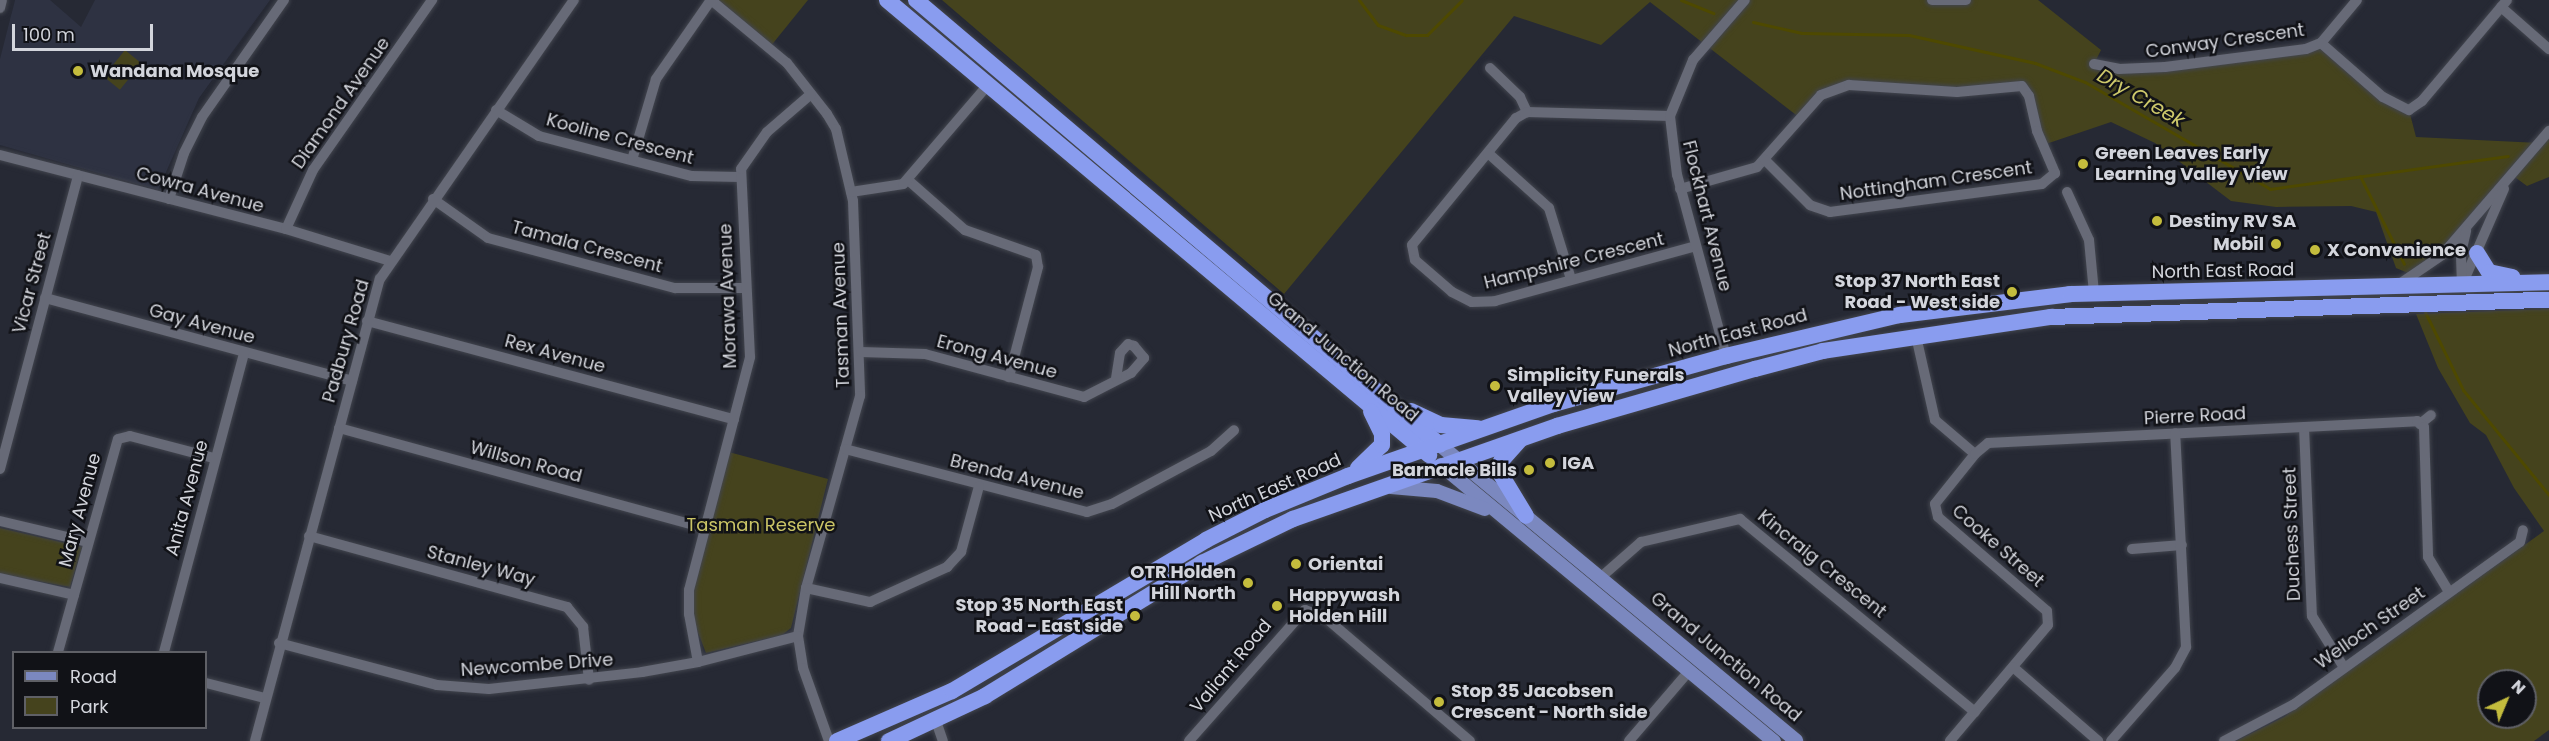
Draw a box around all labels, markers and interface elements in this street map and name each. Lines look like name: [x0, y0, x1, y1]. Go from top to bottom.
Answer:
scale bar: [15, 12, 156, 50]
street label: Conway Crescent: [2144, 19, 2306, 63]
text: 100 m: [23, 22, 75, 47]
street label: Diamond Avenue: [288, 33, 394, 173]
place label: Wandana Mosque: [90, 60, 259, 82]
water label: Dry Creek: [2093, 63, 2189, 133]
marker: Wandana Mosque: [71, 64, 85, 78]
street label: Kooline Crescent: [544, 109, 696, 169]
street label: Flockhart Avenue: [1678, 138, 1736, 294]
place label: Green Leaves Early Learning Valley View: [2095, 143, 2288, 186]
street label: Nottingham Crescent: [1839, 157, 2033, 205]
marker: Green Leaves Early Learning Valley View: [2076, 157, 2090, 171]
street label: Cowra Avenue: [134, 163, 266, 217]
place label: Destiny RV SA: [2169, 210, 2296, 232]
marker: Destiny RV SA: [2150, 214, 2164, 228]
street label: Tamala Crescent: [509, 216, 665, 278]
street label: Morawa Avenue: [715, 223, 741, 369]
street label: Hampshire Crescent: [1482, 228, 1666, 294]
street label: Vicar Street: [8, 230, 56, 336]
place label: Mobil: [2213, 233, 2264, 255]
marker: Mobil: [2269, 237, 2283, 251]
place label: X Convenience: [2327, 239, 2466, 261]
street label: Tasman Avenue: [828, 242, 854, 388]
marker: X Convenience: [2308, 243, 2322, 257]
street label: North East Road: [2151, 259, 2295, 283]
place label: Stop 37 North East Road - West side: [1835, 271, 2000, 314]
street label: Padbury Road: [318, 277, 374, 405]
marker: Stop 37 North East Road - West side: [2005, 285, 2019, 299]
street label: Grand Junction Road: [1263, 287, 1423, 427]
street label: Gay Avenue: [147, 300, 257, 348]
street label: North East Road: [1666, 304, 1810, 362]
street label: Rex Avenue: [502, 330, 608, 378]
street label: Erong Avenue: [935, 331, 1059, 383]
place label: Simplicity Funerals Valley View: [1507, 365, 1684, 407]
marker: Simplicity Funerals Valley View: [1488, 379, 1502, 393]
street label: Pierre Road: [2143, 403, 2247, 429]
street label: Willson Road: [468, 437, 584, 487]
street label: Anita Avenue: [161, 438, 213, 558]
street label: North East Road: [1205, 449, 1345, 527]
street label: Brenda Avenue: [948, 450, 1086, 504]
street label: Mary Avenue: [54, 451, 106, 569]
place label: IGA: [1562, 452, 1594, 474]
marker: IGA: [1543, 456, 1557, 470]
place label: Barnacle Bills: [1392, 459, 1517, 481]
marker: Barnacle Bills: [1522, 463, 1536, 477]
street label: Duchess Street: [2279, 467, 2305, 601]
street label: Cooke Street: [1948, 500, 2048, 592]
street label: Kincraig Crescent: [1753, 505, 1891, 623]
park label: Tasman Reserve: [687, 514, 835, 536]
street label: Stanley Way: [424, 541, 538, 591]
place label: Orientai: [1308, 553, 1383, 575]
marker: Orientai: [1289, 557, 1303, 571]
place label: OTR Holden Hill North: [1130, 562, 1236, 604]
marker: OTR Holden Hill North: [1241, 576, 1255, 590]
street label: Welloch Street: [2311, 582, 2429, 674]
place label: Happywash Holden Hill: [1289, 585, 1400, 628]
street label: Grand Junction Road: [1646, 587, 1806, 727]
place label: Stop 35 North East Road - East side: [955, 595, 1123, 638]
marker: Happywash Holden Hill: [1270, 599, 1284, 613]
marker: Stop 35 North East Road - East side: [1128, 609, 1142, 623]
street label: Valiant Road: [1186, 615, 1276, 717]
street label: Newcombe Drive: [460, 649, 614, 681]
legend: [12, 651, 207, 729]
text: Road: [70, 664, 117, 689]
north arrow: [2477, 669, 2537, 729]
text: N: [2506, 675, 2531, 700]
place label: Stop 35 Jacobsen Crescent - North side: [1451, 681, 1648, 724]
text: Park: [70, 694, 109, 719]
marker: Stop 35 Jacobsen Crescent - North side: [1432, 695, 1446, 709]

